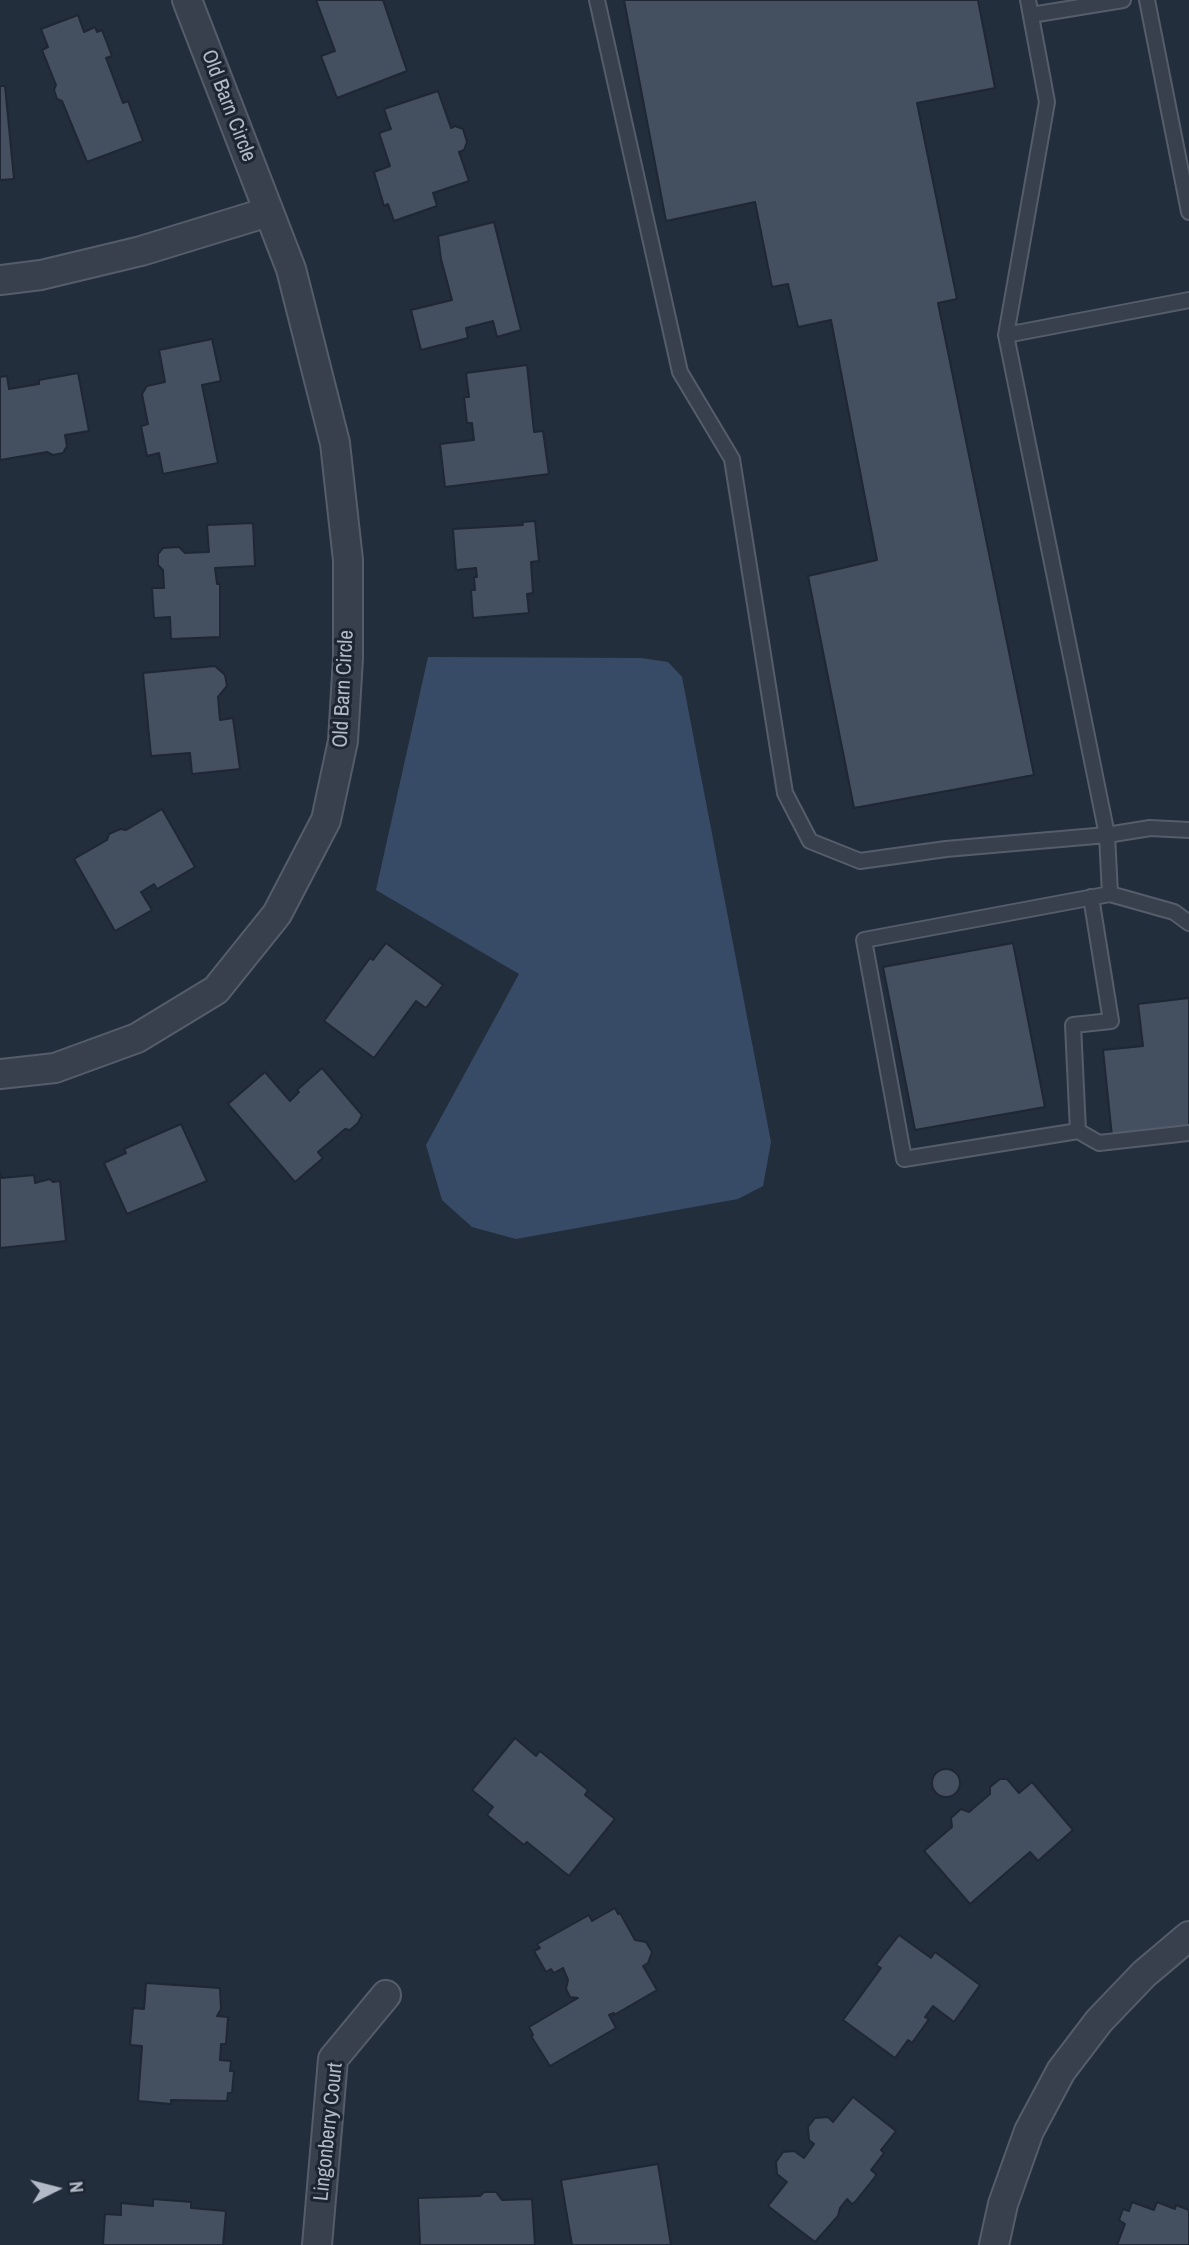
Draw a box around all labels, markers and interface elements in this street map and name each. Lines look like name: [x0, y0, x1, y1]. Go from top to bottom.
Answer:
street label: Old Barn Circle: [195, 47, 261, 165]
street label: Old Barn Circle: [328, 630, 360, 748]
street label: Lingonberry Court: [309, 2062, 349, 2202]
north arrow: [21, 2154, 91, 2224]
text: N: [63, 2180, 90, 2194]

